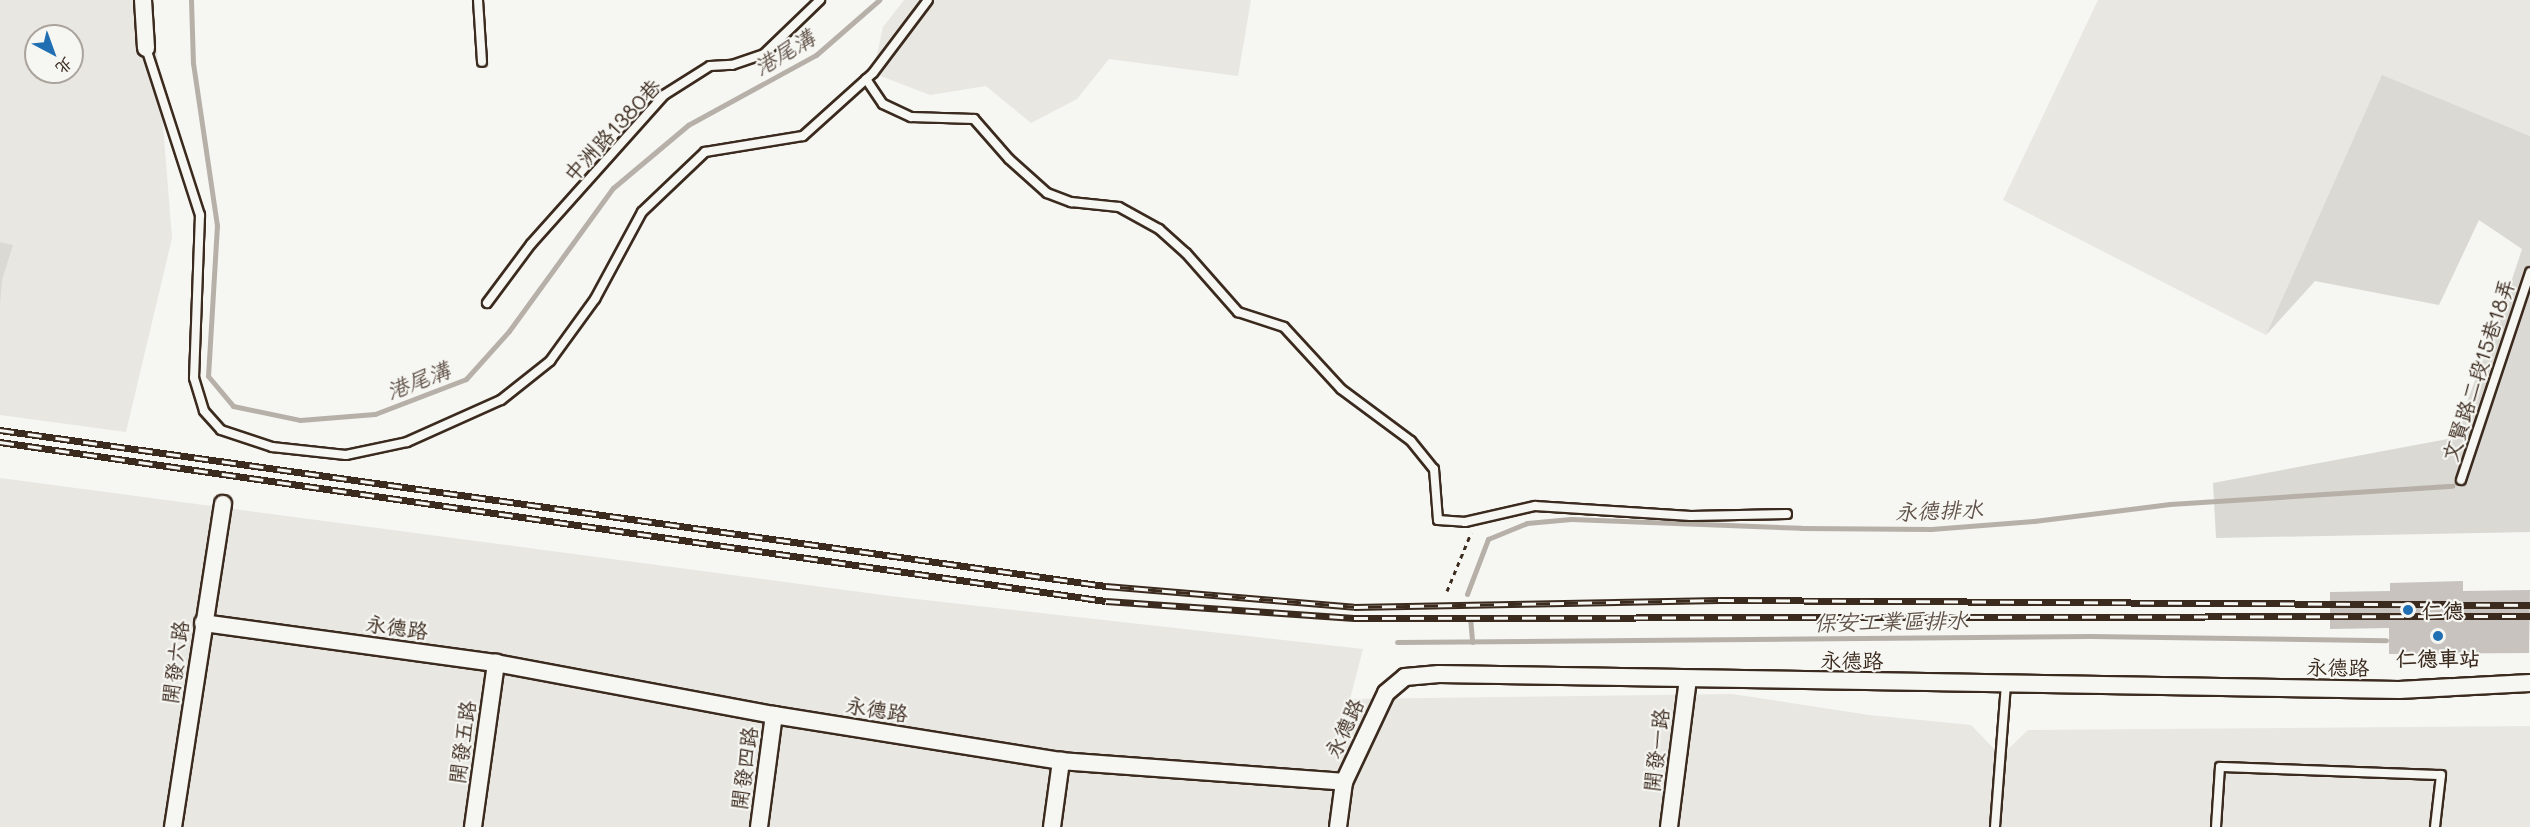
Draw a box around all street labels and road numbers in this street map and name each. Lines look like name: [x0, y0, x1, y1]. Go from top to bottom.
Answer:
street label: 中洲路1380巷: [558, 73, 666, 187]
street label: 文賢路二段15巷18弄: [2437, 275, 2519, 465]
street label: 永德路: [364, 610, 430, 644]
street label: 開發六路: [157, 619, 193, 705]
street label: 永德路: [1820, 647, 1884, 673]
street label: 永德路: [2306, 654, 2370, 680]
street label: 永德路: [844, 692, 910, 726]
street label: 永德路: [1319, 694, 1369, 762]
street label: 開發五路: [444, 699, 480, 785]
street label: 開發一路: [1638, 707, 1674, 793]
street label: 開發四路: [726, 725, 762, 811]

